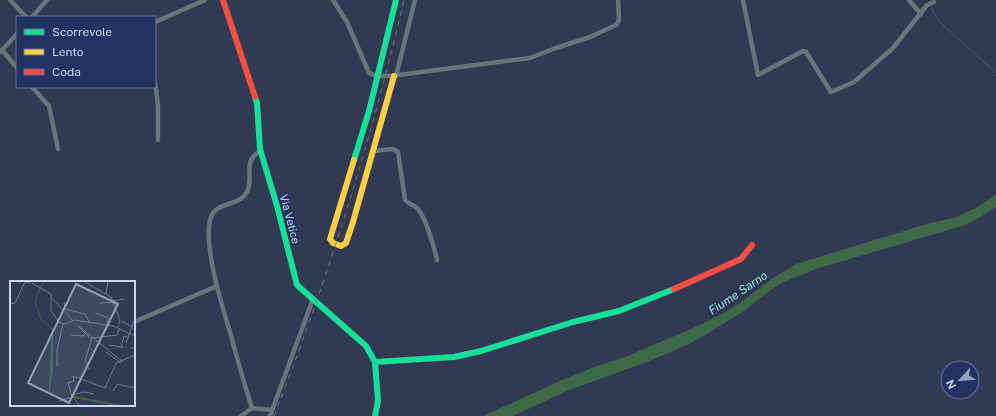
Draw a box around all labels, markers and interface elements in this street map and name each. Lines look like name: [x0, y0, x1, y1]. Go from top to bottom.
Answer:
legend: [16, 16, 156, 88]
text: Scorrevole: [52, 25, 112, 39]
text: Lento: [52, 45, 84, 59]
text: Coda: [52, 65, 81, 79]
street label: Via Vetice: [278, 193, 302, 245]
water label: Fiume Sarno: [706, 268, 770, 318]
inset map: [10, 281, 135, 406]
north arrow: [940, 360, 980, 400]
text: N: [944, 378, 958, 391]

